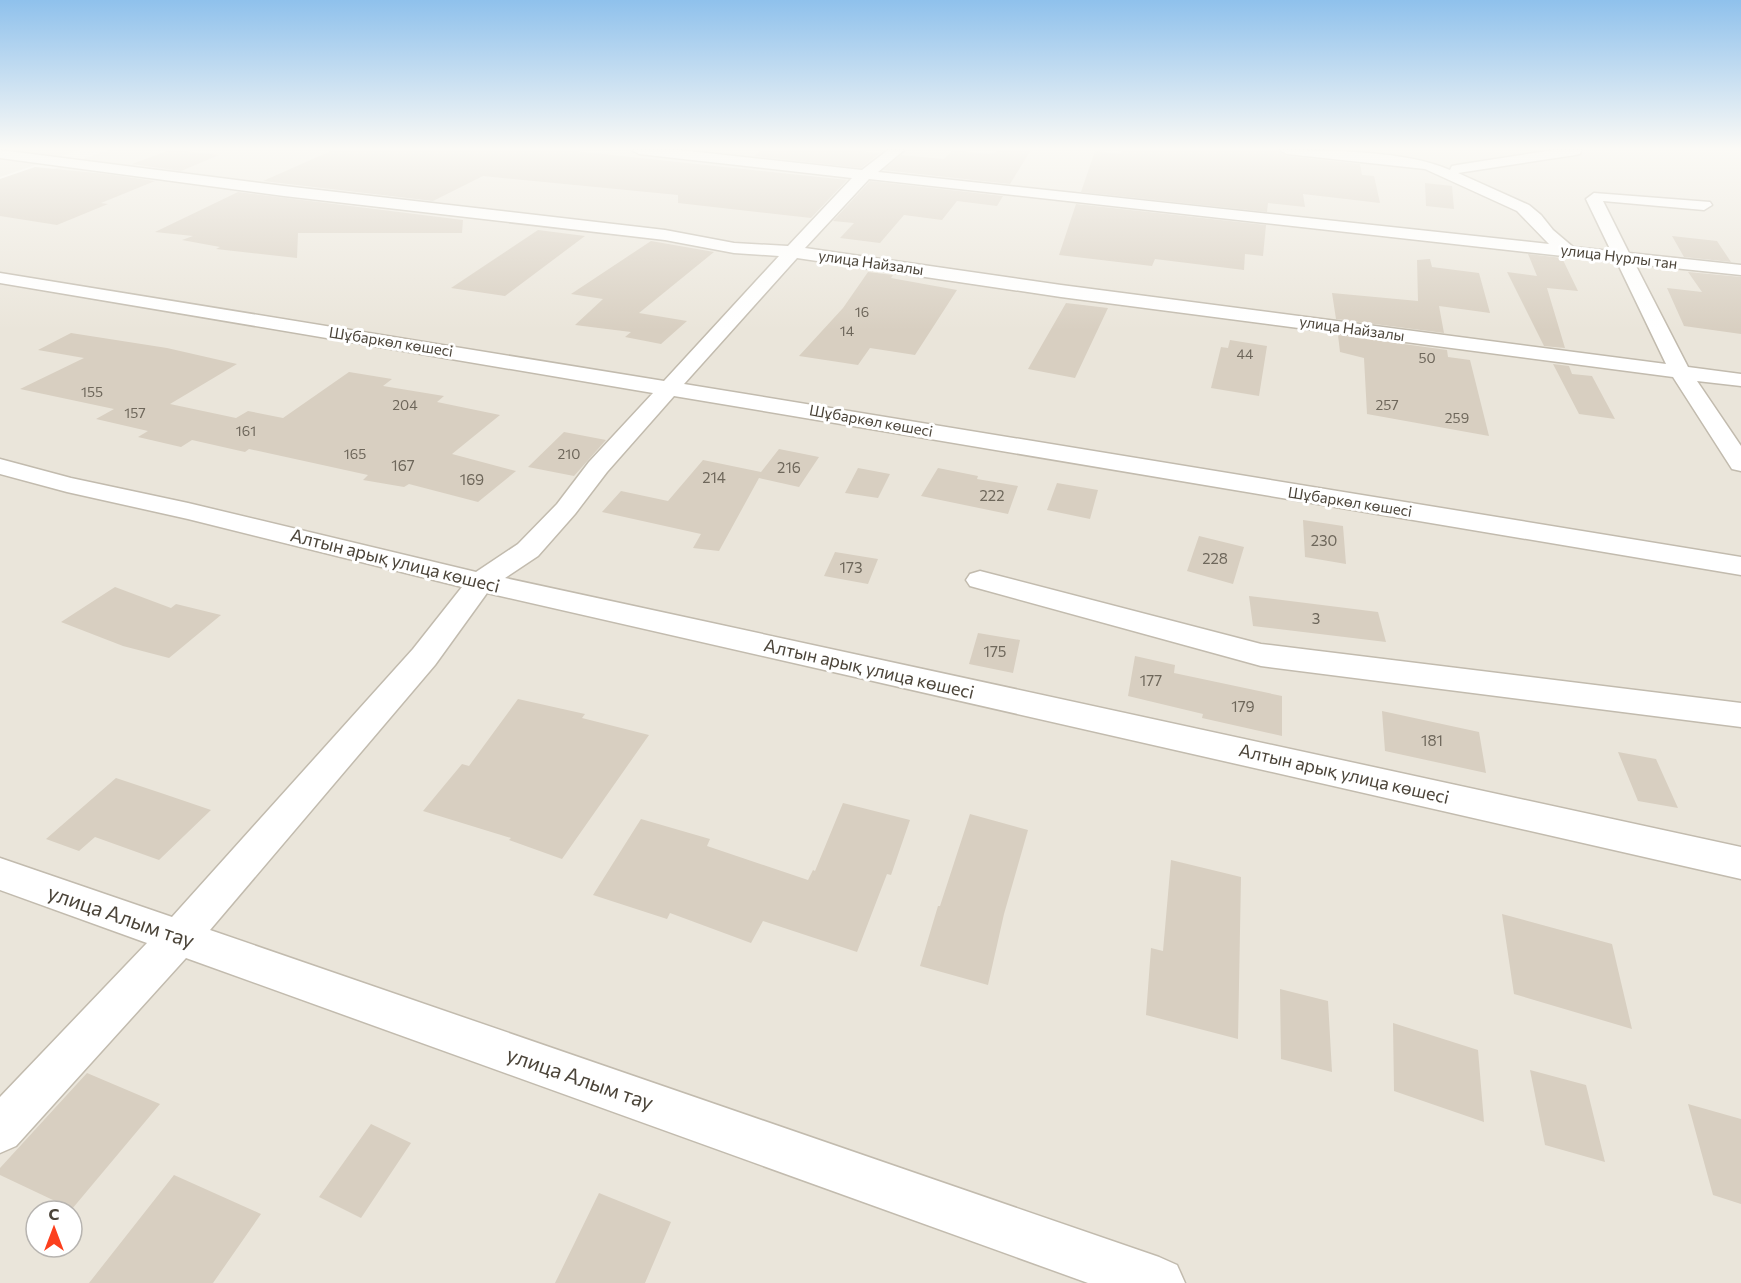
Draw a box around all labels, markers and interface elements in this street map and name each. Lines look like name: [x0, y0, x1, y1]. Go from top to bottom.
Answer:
street label: улица Нурлы тан: [1560, 240, 1679, 272]
street label: улица Найзалы: [817, 246, 925, 278]
house number: 16: [855, 303, 869, 320]
street label: улица Найзалы: [1298, 312, 1406, 344]
street label: Шұбаркөл көшесі: [328, 322, 454, 360]
house number: 14: [840, 322, 855, 339]
house number: 44: [1237, 345, 1254, 362]
house number: 50: [1418, 349, 1436, 366]
house number: 155: [81, 383, 103, 400]
house number: 204: [392, 396, 418, 413]
house number: 257: [1375, 396, 1399, 413]
street label: Шұбаркөл көшесі: [808, 400, 934, 440]
house number: 157: [124, 404, 146, 421]
house number: 259: [1445, 409, 1469, 426]
house number: 161: [236, 422, 256, 439]
house number: 165: [344, 445, 366, 462]
house number: 210: [558, 445, 580, 462]
house number: 167: [391, 456, 415, 474]
house number: 216: [777, 458, 801, 476]
house number: 214: [702, 468, 726, 486]
house number: 169: [460, 470, 484, 488]
street label: Шұбаркөл көшесі: [1287, 482, 1413, 520]
house number: 222: [980, 486, 1004, 504]
street label: Алтын арық улица көшесі: [288, 523, 502, 597]
house number: 230: [1311, 531, 1337, 549]
house number: 228: [1202, 549, 1228, 567]
house number: 173: [840, 558, 862, 576]
house number: 3: [1312, 609, 1320, 627]
street label: Алтын арық улица көшесі: [762, 633, 977, 703]
house number: 175: [984, 642, 1006, 660]
house number: 177: [1140, 671, 1162, 689]
house number: 179: [1231, 697, 1255, 715]
house number: 181: [1421, 731, 1443, 749]
street label: Алтын арық улица көшесі: [1237, 738, 1452, 808]
street label: улица Алым тау: [45, 879, 198, 952]
street label: улица Алым тау: [504, 1041, 657, 1114]
north arrow: [24, 1199, 84, 1259]
text: С: [49, 1204, 60, 1223]

